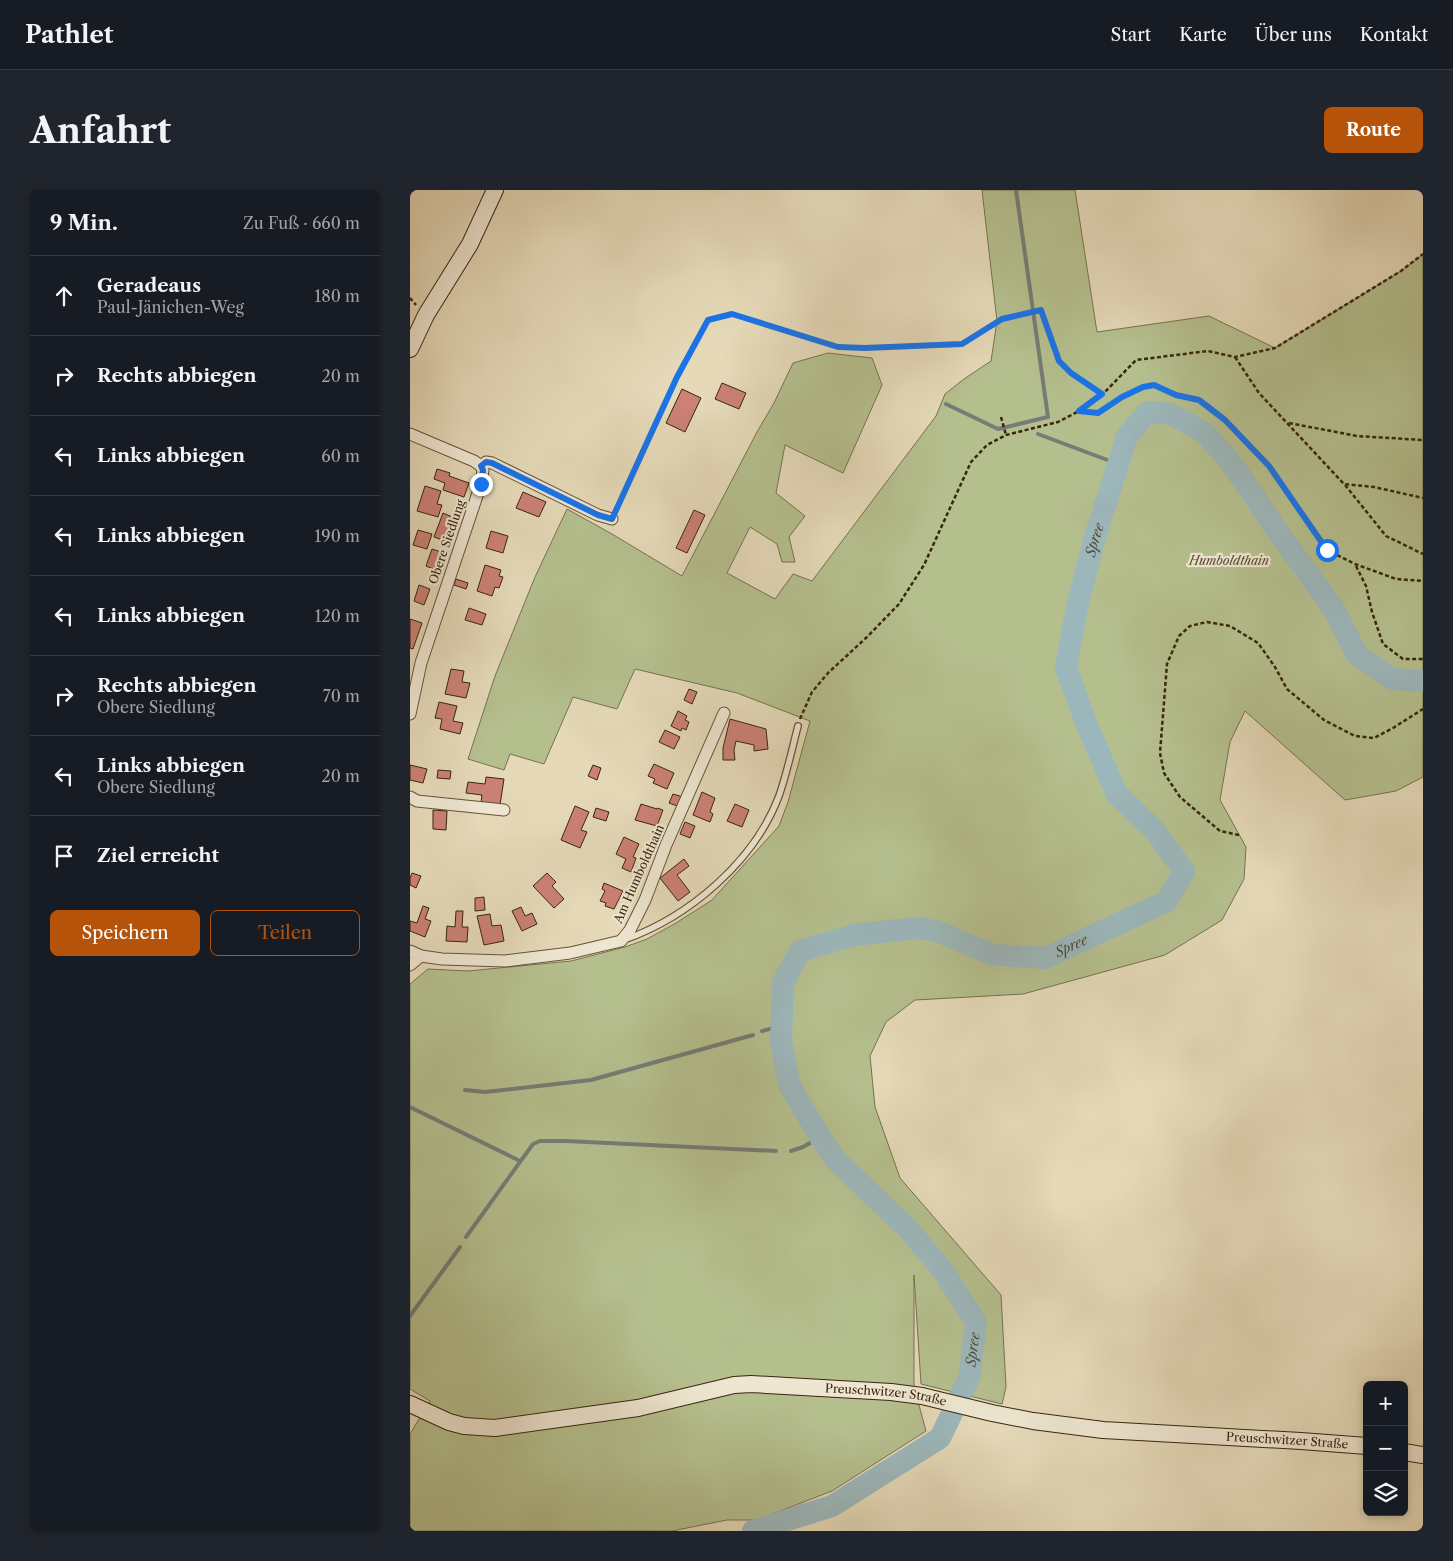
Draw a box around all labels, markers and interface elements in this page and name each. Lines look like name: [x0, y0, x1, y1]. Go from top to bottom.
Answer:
text: Pathlet: [25, 20, 113, 49]
text: Start: [1111, 24, 1151, 46]
text: Karte: [1179, 24, 1227, 46]
text: Über uns: [1255, 24, 1332, 46]
text: Kontakt: [1360, 24, 1428, 46]
button: Route: [1324, 107, 1423, 153]
text: Anfahrt: [30, 109, 171, 152]
text: 9 Min.: [50, 210, 118, 235]
text: Zu Fuß · 660 m: [243, 213, 360, 233]
text: Geradeaus: [97, 274, 201, 297]
icon: ahead: [50, 282, 78, 310]
text: 180 m: [314, 286, 360, 306]
text: Paul-Jänichen-Weg: [97, 297, 244, 317]
icon: right: [50, 362, 78, 390]
text: Rechts abbiegen: [97, 364, 257, 387]
text: 20 m: [321, 366, 360, 386]
icon: left: [50, 442, 78, 470]
text: Links abbiegen: [97, 444, 245, 467]
text: 60 m: [321, 446, 360, 466]
route end: [470, 473, 493, 496]
street label: Obere Siedlung: [425, 497, 468, 586]
water label: Spree: [1081, 520, 1108, 559]
icon: left: [50, 522, 78, 550]
text: Links abbiegen: [97, 524, 245, 547]
text: 190 m: [315, 526, 360, 546]
route start: [1316, 539, 1339, 562]
park label: Humboldthain: [1188, 553, 1269, 568]
icon: left: [50, 602, 78, 630]
text: Links abbiegen: [97, 604, 245, 627]
text: 120 m: [315, 606, 360, 626]
text: Rechts abbiegen: [97, 674, 257, 697]
icon: right: [50, 682, 78, 710]
text: 70 m: [323, 686, 360, 706]
text: Obere Siedlung: [97, 697, 215, 717]
text: Links abbiegen: [97, 754, 245, 777]
icon: left: [50, 762, 78, 790]
text: 20 m: [321, 766, 360, 786]
text: Obere Siedlung: [97, 777, 215, 797]
street label: Am Humboldthain: [610, 822, 667, 926]
icon: arrive: [50, 842, 78, 870]
text: Ziel erreicht: [97, 844, 219, 867]
button: Speichern: [50, 910, 200, 956]
button: Teilen: [210, 910, 360, 956]
water label: Spree: [1051, 930, 1092, 962]
water label: Spree: [961, 1330, 984, 1368]
street label: Preuschwitzer Straße: [825, 1380, 948, 1409]
map controls: [1363, 1381, 1408, 1516]
button: +: [1363, 1381, 1408, 1426]
button: −: [1363, 1426, 1408, 1471]
street label: Preuschwitzer Straße: [1226, 1429, 1349, 1452]
button: layers: [1363, 1471, 1408, 1516]

